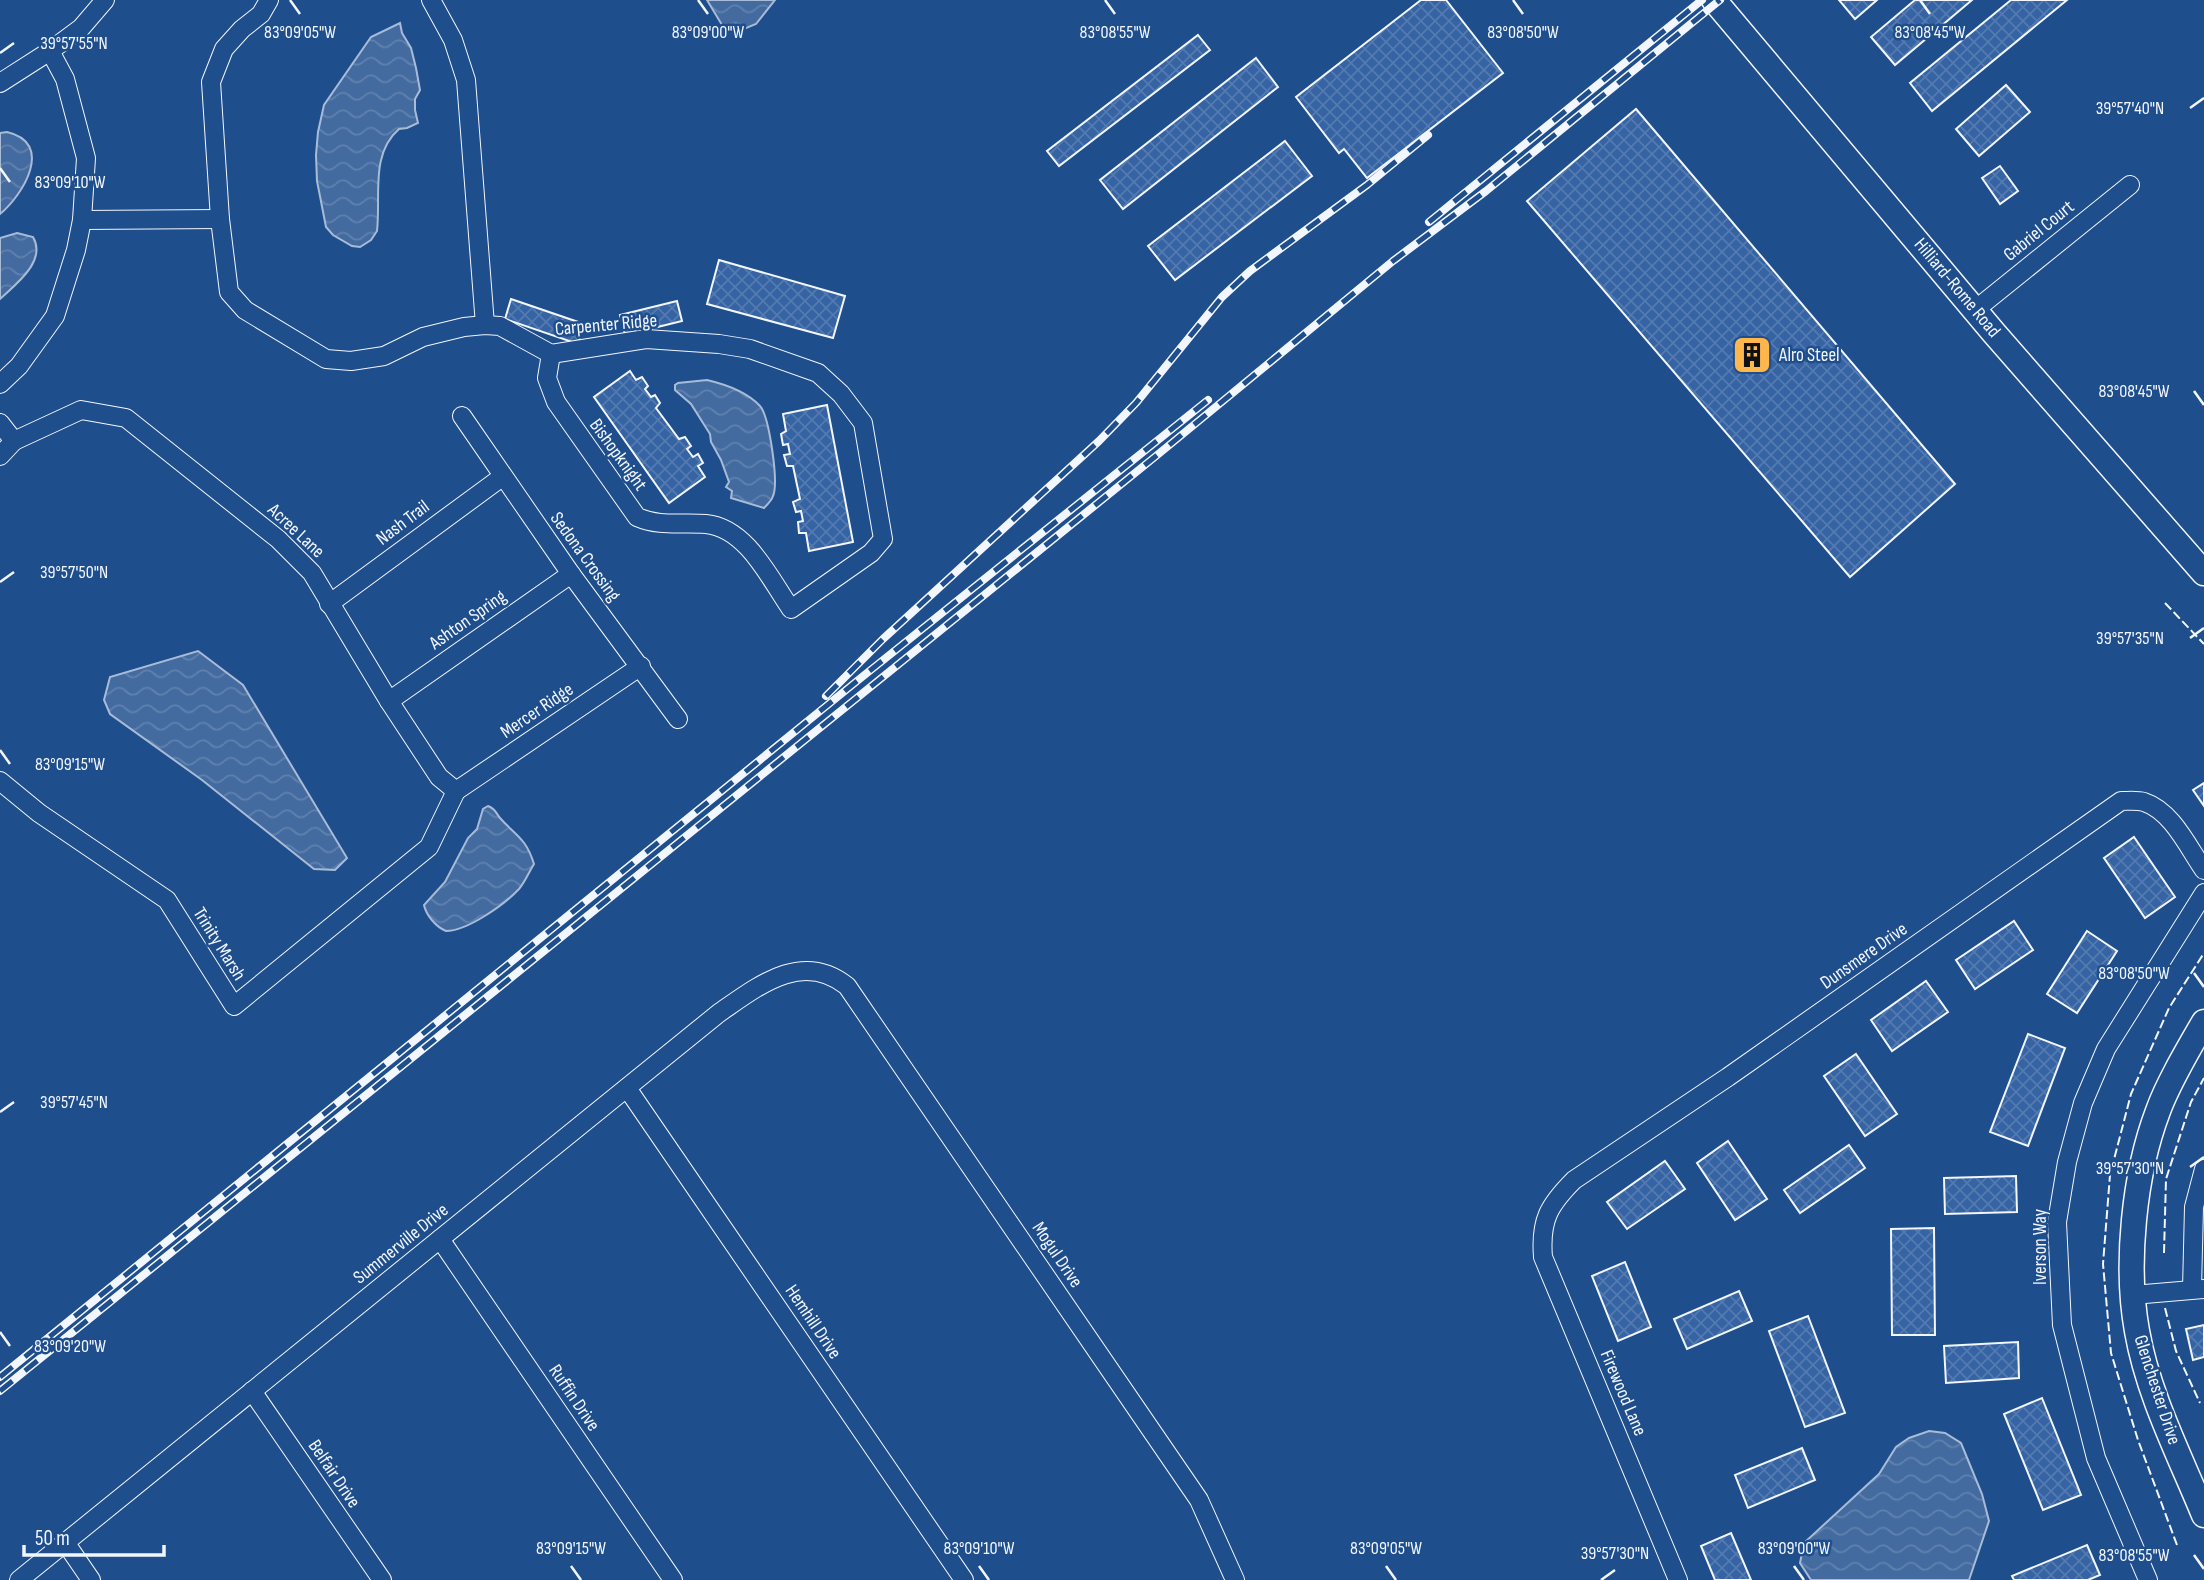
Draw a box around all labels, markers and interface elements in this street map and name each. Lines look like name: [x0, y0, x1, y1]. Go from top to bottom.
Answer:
text: 83°09'05"W: [264, 22, 336, 43]
text: 83°09'00"W: [672, 22, 745, 43]
text: 83°08'55"W: [1080, 22, 1151, 43]
text: 83°08'50"W: [1487, 22, 1559, 43]
text: 83°08'45"W: [1894, 22, 1966, 43]
text: 39°57'55"N: [40, 33, 108, 54]
text: 39°57'40"N: [2096, 98, 2164, 119]
text: 83°09'10"W: [35, 172, 106, 193]
street label: Gabriel Court: [1999, 195, 2079, 266]
street label: Hilliard-Rome Road: [1909, 234, 2005, 342]
street label: Carpenter Ridge: [554, 309, 658, 341]
building icon: Alro Steel: [1731, 334, 1773, 376]
place label: Alro Steel: [1778, 344, 1840, 367]
text: 83°08'45"W: [2098, 381, 2170, 402]
street label: Bishopknight: [584, 415, 652, 496]
street label: Nash Trail: [372, 496, 434, 550]
street label: Acree Lane: [262, 498, 329, 563]
street label: Sedona Crossing: [545, 508, 625, 607]
text: 39°57'50"N: [40, 562, 108, 583]
street label: Ashton Spring: [424, 585, 511, 655]
text: 39°57'35"N: [2096, 628, 2164, 649]
street label: Mercer Ridge: [496, 678, 578, 744]
text: 83°09'15"W: [35, 754, 105, 775]
street label: Trinity Marsh: [188, 903, 250, 985]
street label: Dunsmere Drive: [1816, 918, 1912, 994]
text: 83°08'50"W: [2098, 963, 2170, 984]
text: 39°57'45"N: [40, 1092, 108, 1113]
text: 39°57'30"N: [2096, 1158, 2164, 1179]
street label: Summerville Drive: [349, 1199, 453, 1289]
street label: Iverson Way: [2029, 1208, 2052, 1285]
street label: Mogul Drive: [1027, 1218, 1087, 1292]
street label: Hemhill Drive: [780, 1281, 846, 1363]
street label: Glenchester Drive: [2128, 1332, 2186, 1448]
text: 83°09'20"W: [34, 1336, 106, 1357]
street label: Firewood Lane: [1595, 1347, 1651, 1439]
street label: Ruffin Drive: [543, 1360, 605, 1436]
street label: Belfair Drive: [303, 1435, 365, 1513]
scale bar: [24, 1514, 164, 1558]
text: 50 m: [35, 1526, 70, 1551]
text: 83°09'15"W: [536, 1538, 606, 1559]
text: 83°09'10"W: [944, 1538, 1015, 1559]
text: 83°09'05"W: [1350, 1538, 1422, 1559]
text: 83°09'00"W: [1758, 1538, 1831, 1559]
text: 39°57'30"N: [1581, 1543, 1649, 1564]
text: 83°08'55"W: [2099, 1545, 2170, 1566]

